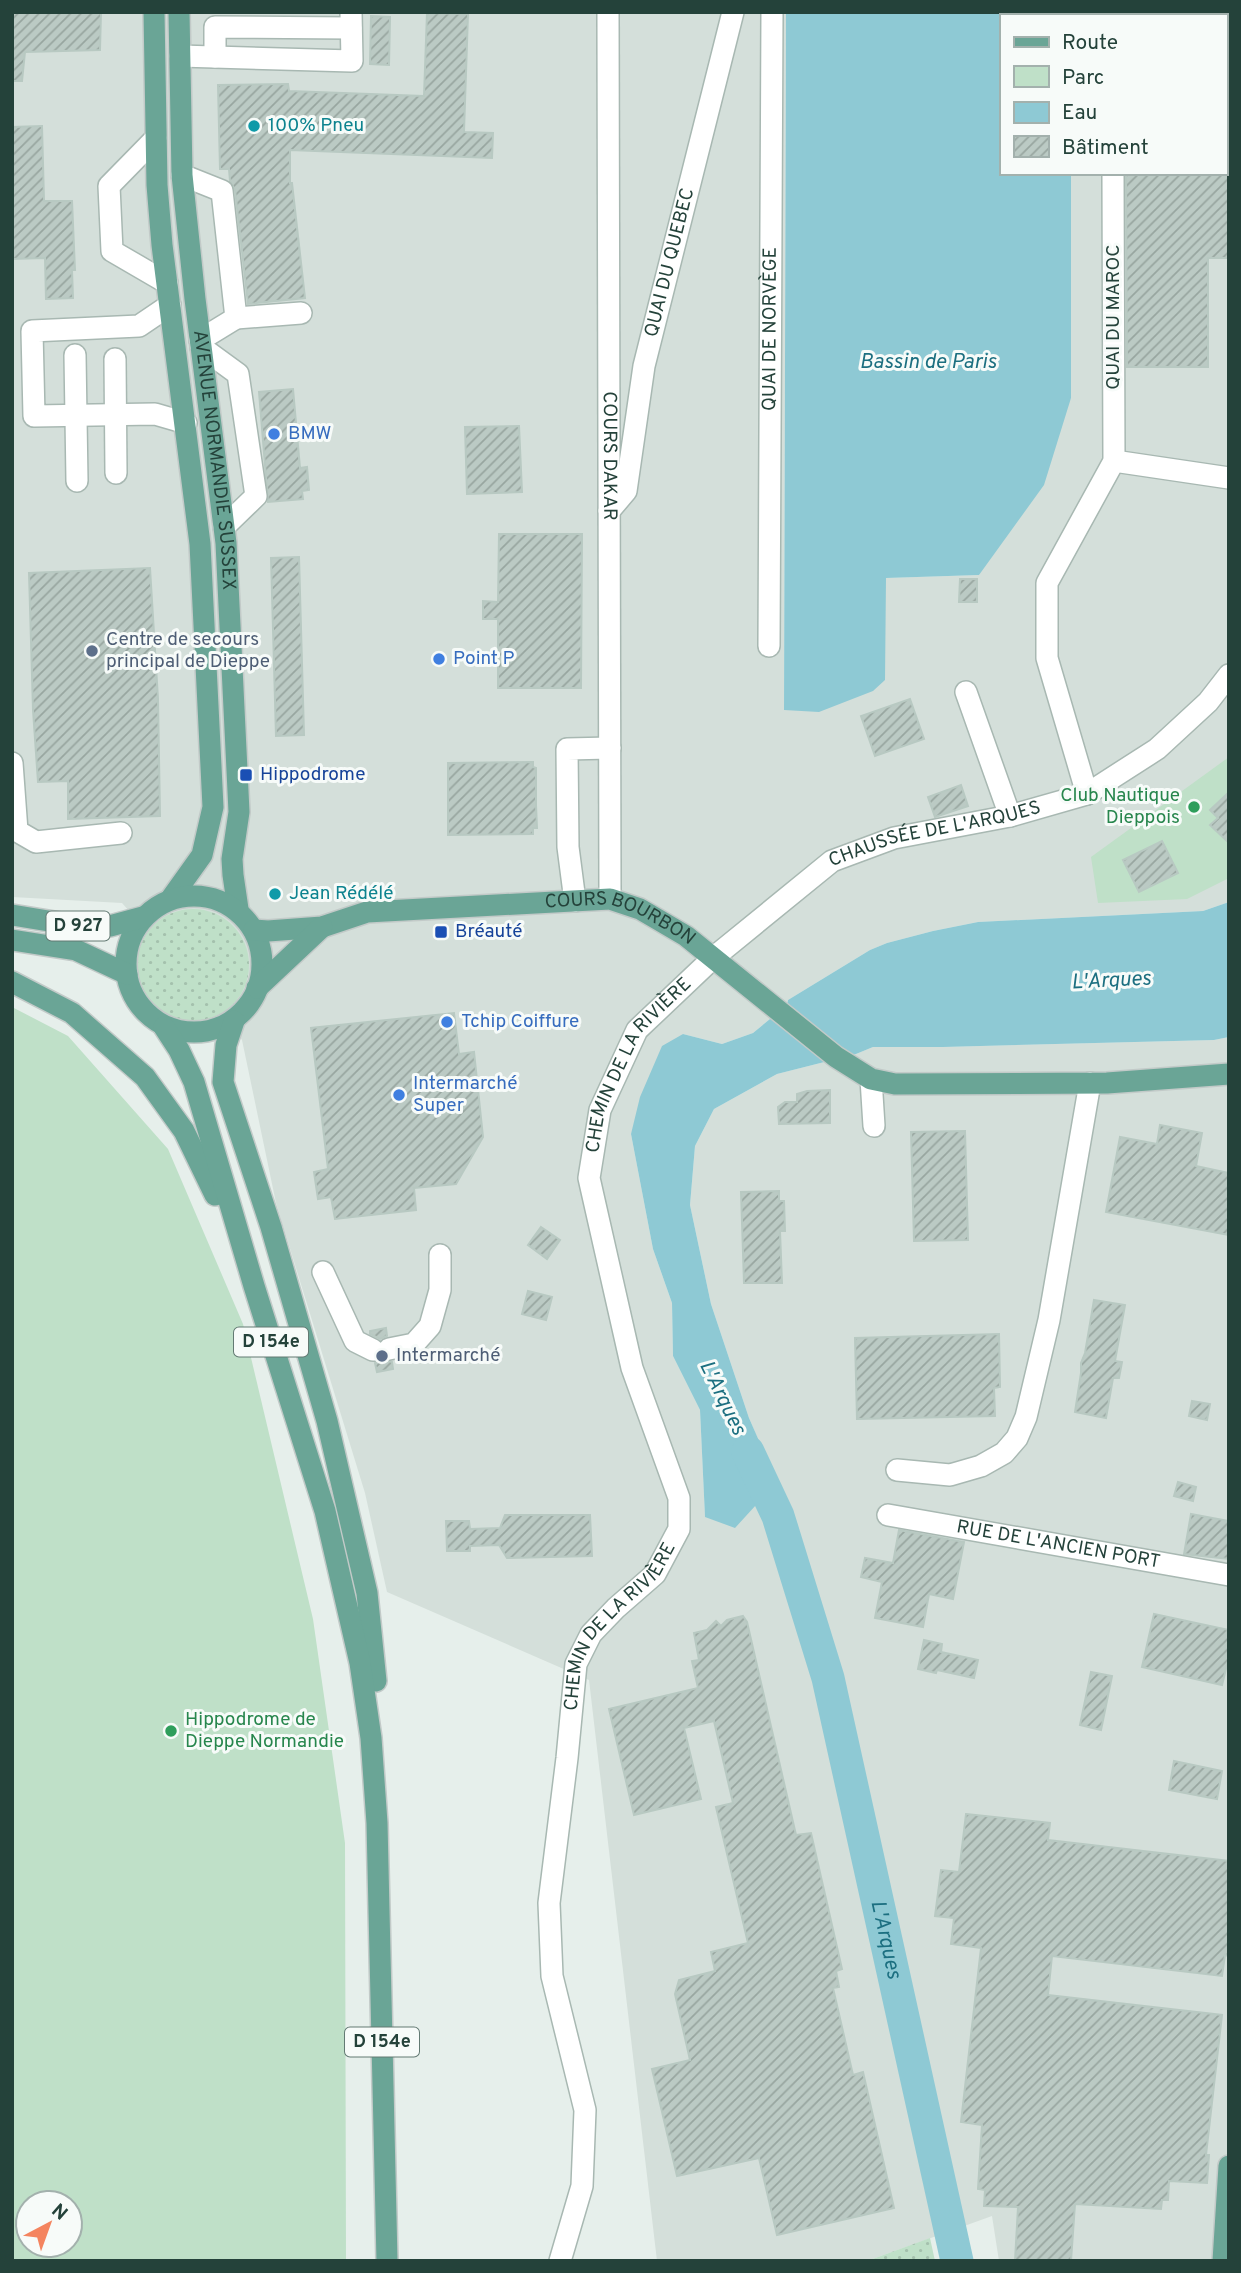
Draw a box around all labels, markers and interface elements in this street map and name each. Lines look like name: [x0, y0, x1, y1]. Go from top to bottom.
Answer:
legend: [1000, 14, 1227, 175]
text: Route: [1062, 30, 1118, 57]
text: Parc: [1062, 65, 1104, 92]
text: Eau: [1062, 100, 1097, 127]
place label: 100% Pneu: [268, 114, 364, 138]
marker: 100% Pneu: [246, 118, 262, 134]
text: Bâtiment: [1062, 135, 1149, 162]
street label: QUAI DU QUEBEC: [640, 186, 700, 340]
street label: QUAI DU MAROC: [1102, 244, 1126, 390]
street label: QUAI DE NORVÈGE: [758, 247, 783, 411]
street label: AVENUE NORMANDIE SUSSEX: [187, 329, 240, 591]
water label: Bassin de Paris: [859, 349, 997, 376]
street label: COURS DAKAR: [597, 391, 621, 521]
place label: BMW: [288, 422, 331, 446]
marker: BMW: [266, 426, 282, 442]
place label: Centre de secours principal de Dieppe: [106, 628, 270, 674]
marker: Centre de secours principal de Dieppe: [84, 643, 100, 659]
place label: Point P: [453, 647, 515, 671]
marker: Point P: [431, 651, 447, 667]
place label: Hippodrome: [260, 763, 365, 787]
marker: Hippodrome: [238, 767, 254, 783]
place label: Club Nautique Dieppois: [1060, 784, 1180, 830]
street label: CHAUSSÉE DE L'ARQUES: [825, 796, 1044, 873]
marker: Club Nautique Dieppois: [1186, 799, 1202, 815]
place label: Jean Rédélé: [289, 882, 393, 906]
marker: Jean Rédélé: [267, 886, 283, 902]
street label: COURS BOURBON: [544, 887, 700, 951]
road number: D 927: [46, 911, 110, 940]
place label: Bréauté: [455, 920, 523, 944]
marker: Bréauté: [433, 924, 449, 940]
water label: L'Arques: [1070, 965, 1152, 997]
street label: CHEMIN DE LA RIVIÈRE: [581, 973, 697, 1155]
place label: Tchip Coiffure: [461, 1010, 579, 1034]
marker: Tchip Coiffure: [439, 1014, 455, 1030]
place label: Intermarché Super: [413, 1072, 518, 1118]
marker: Intermarché Super: [391, 1087, 407, 1103]
road number: D 154e: [234, 1328, 308, 1357]
place label: Intermarché: [396, 1344, 501, 1368]
marker: Intermarché: [374, 1348, 390, 1364]
water label: L'Arques: [692, 1356, 752, 1440]
street label: RUE DE L'ANCIEN PORT: [955, 1515, 1162, 1575]
street label: CHEMIN DE LA RIVIÈRE: [560, 1538, 682, 1712]
place label: Hippodrome de Dieppe Normandie: [185, 1708, 344, 1754]
marker: Hippodrome de Dieppe Normandie: [163, 1723, 179, 1739]
water label: L'Arques: [864, 1898, 908, 1982]
road number: D 154e: [345, 2028, 419, 2056]
north arrow: [14, 2189, 84, 2259]
text: N: [46, 2199, 72, 2226]

